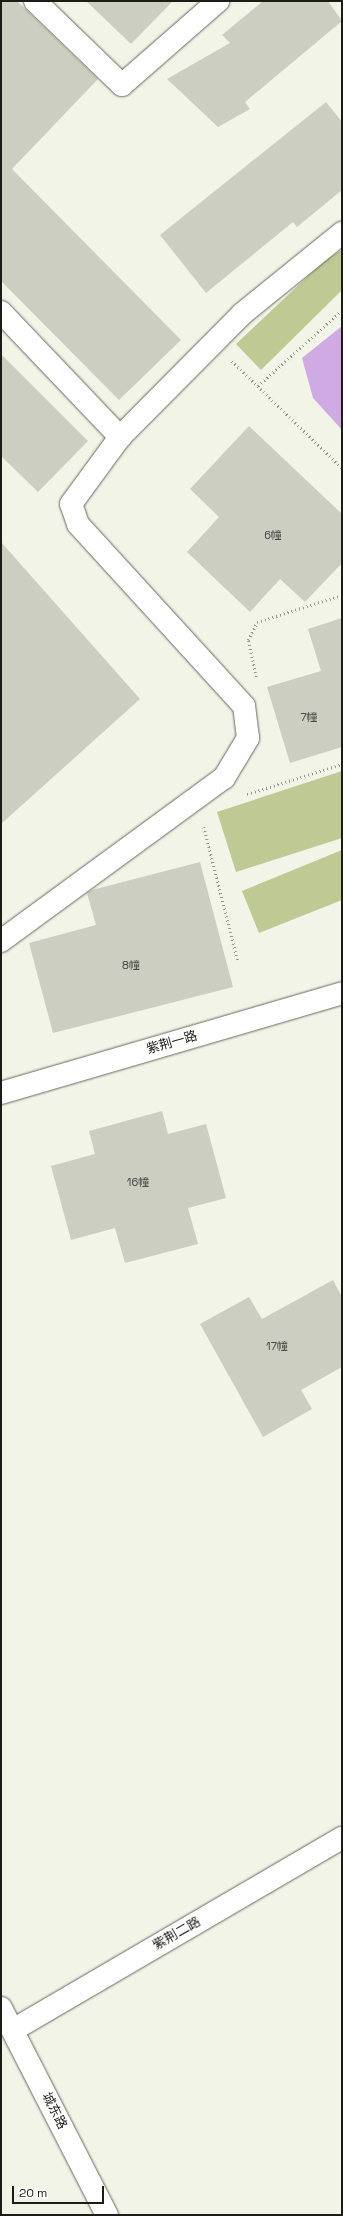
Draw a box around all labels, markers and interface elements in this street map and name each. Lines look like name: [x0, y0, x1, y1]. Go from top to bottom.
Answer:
house number: 6幢: [264, 528, 282, 542]
house number: 7幢: [300, 710, 318, 724]
house number: 8幢: [122, 958, 140, 972]
street label: 紫荆一路: [145, 1028, 199, 1058]
house number: 16幢: [127, 1175, 149, 1189]
house number: 17幢: [266, 1339, 288, 1353]
street label: 紫荆二路: [151, 1914, 203, 1954]
street label: 城东路: [38, 2090, 70, 2132]
scale bar: [14, 2178, 106, 2204]
text: 20 m: [19, 2185, 47, 2201]

